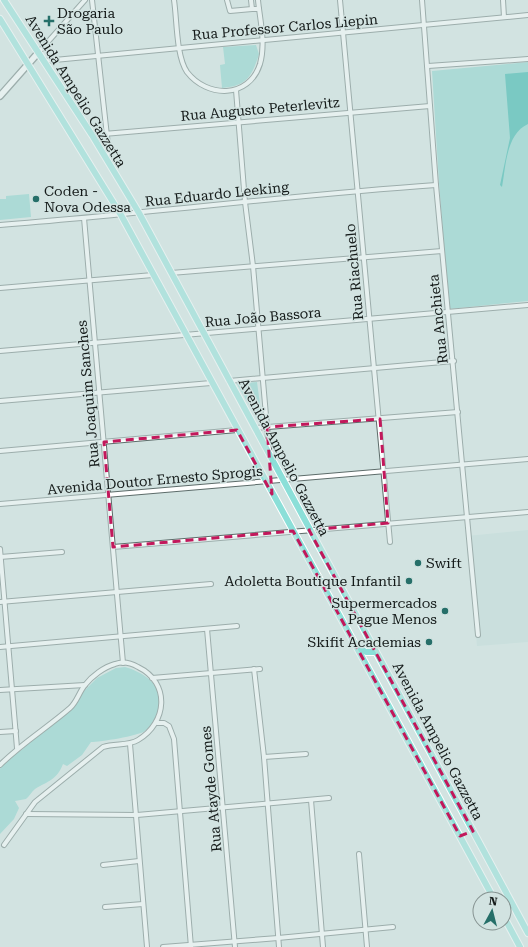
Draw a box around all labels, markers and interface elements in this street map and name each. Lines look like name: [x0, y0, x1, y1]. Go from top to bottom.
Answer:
place label: Drogaria São Paulo: [57, 5, 123, 37]
street label: Rua Professor Carlos Liepin: [191, 11, 379, 43]
street label: Avenida Ampelio Gazzetta: [22, 12, 130, 170]
marker: Drogaria São Paulo: [44, 16, 54, 26]
street label: Rua Augusto Peterlevitz: [180, 94, 341, 124]
street label: Rua Eduardo Leeking: [144, 178, 290, 210]
place label: Coden - Nova Odessa: [44, 183, 131, 215]
marker: Coden - Nova Odessa: [31, 194, 41, 204]
street label: Rua Riachuelo: [342, 223, 366, 321]
street label: Rua Anchieta: [425, 273, 451, 365]
street label: Rua João Bassora: [204, 304, 322, 330]
street label: Rua Joaquim Sanches: [74, 319, 102, 468]
street label: Avenida Ampelio Gazzetta: [236, 375, 333, 539]
street label: Avenida Doutor Ernesto Sprogis: [47, 463, 264, 497]
place label: Swift: [426, 555, 462, 571]
marker: Swift: [413, 558, 423, 568]
place label: Adoletta Boutique Infantil: [224, 573, 402, 589]
marker: Adoletta Boutique Infantil: [404, 576, 414, 586]
place label: Supermercados Pague Menos: [331, 595, 437, 627]
marker: Supermercados Pague Menos: [440, 606, 450, 616]
place label: Skifit Academias: [308, 634, 421, 650]
marker: Skifit Academias: [424, 637, 434, 647]
street label: Avenida Ampelio Gazzetta: [390, 659, 487, 823]
street label: Rua Atayde Gomes: [197, 725, 224, 853]
north arrow: [472, 891, 512, 931]
text: N: [488, 895, 499, 909]

